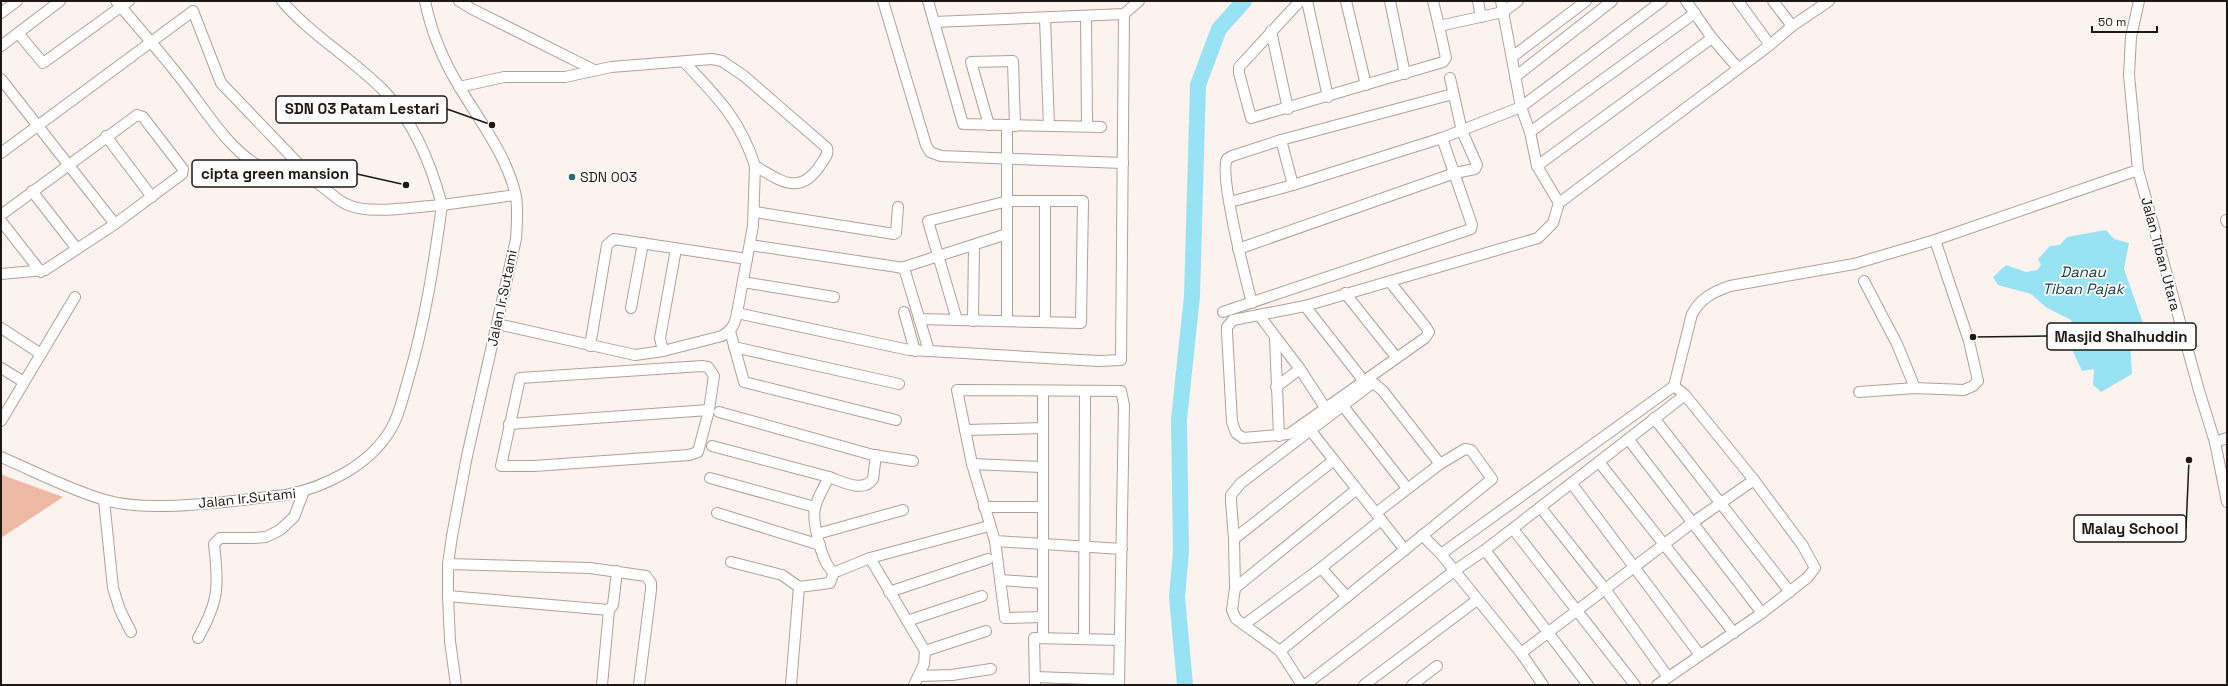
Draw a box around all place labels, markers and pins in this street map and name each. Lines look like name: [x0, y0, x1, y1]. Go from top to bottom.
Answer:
callout: SDN 03 Patam Lestari: [276, 96, 447, 123]
callout: cipta green mansion: [192, 160, 357, 187]
place label: SDN 003: [580, 168, 637, 186]
marker: SDN 003: [567, 172, 577, 182]
callout: Masjid Shalhuddin: [2047, 323, 2196, 350]
callout: Malay School: [2074, 515, 2186, 542]

